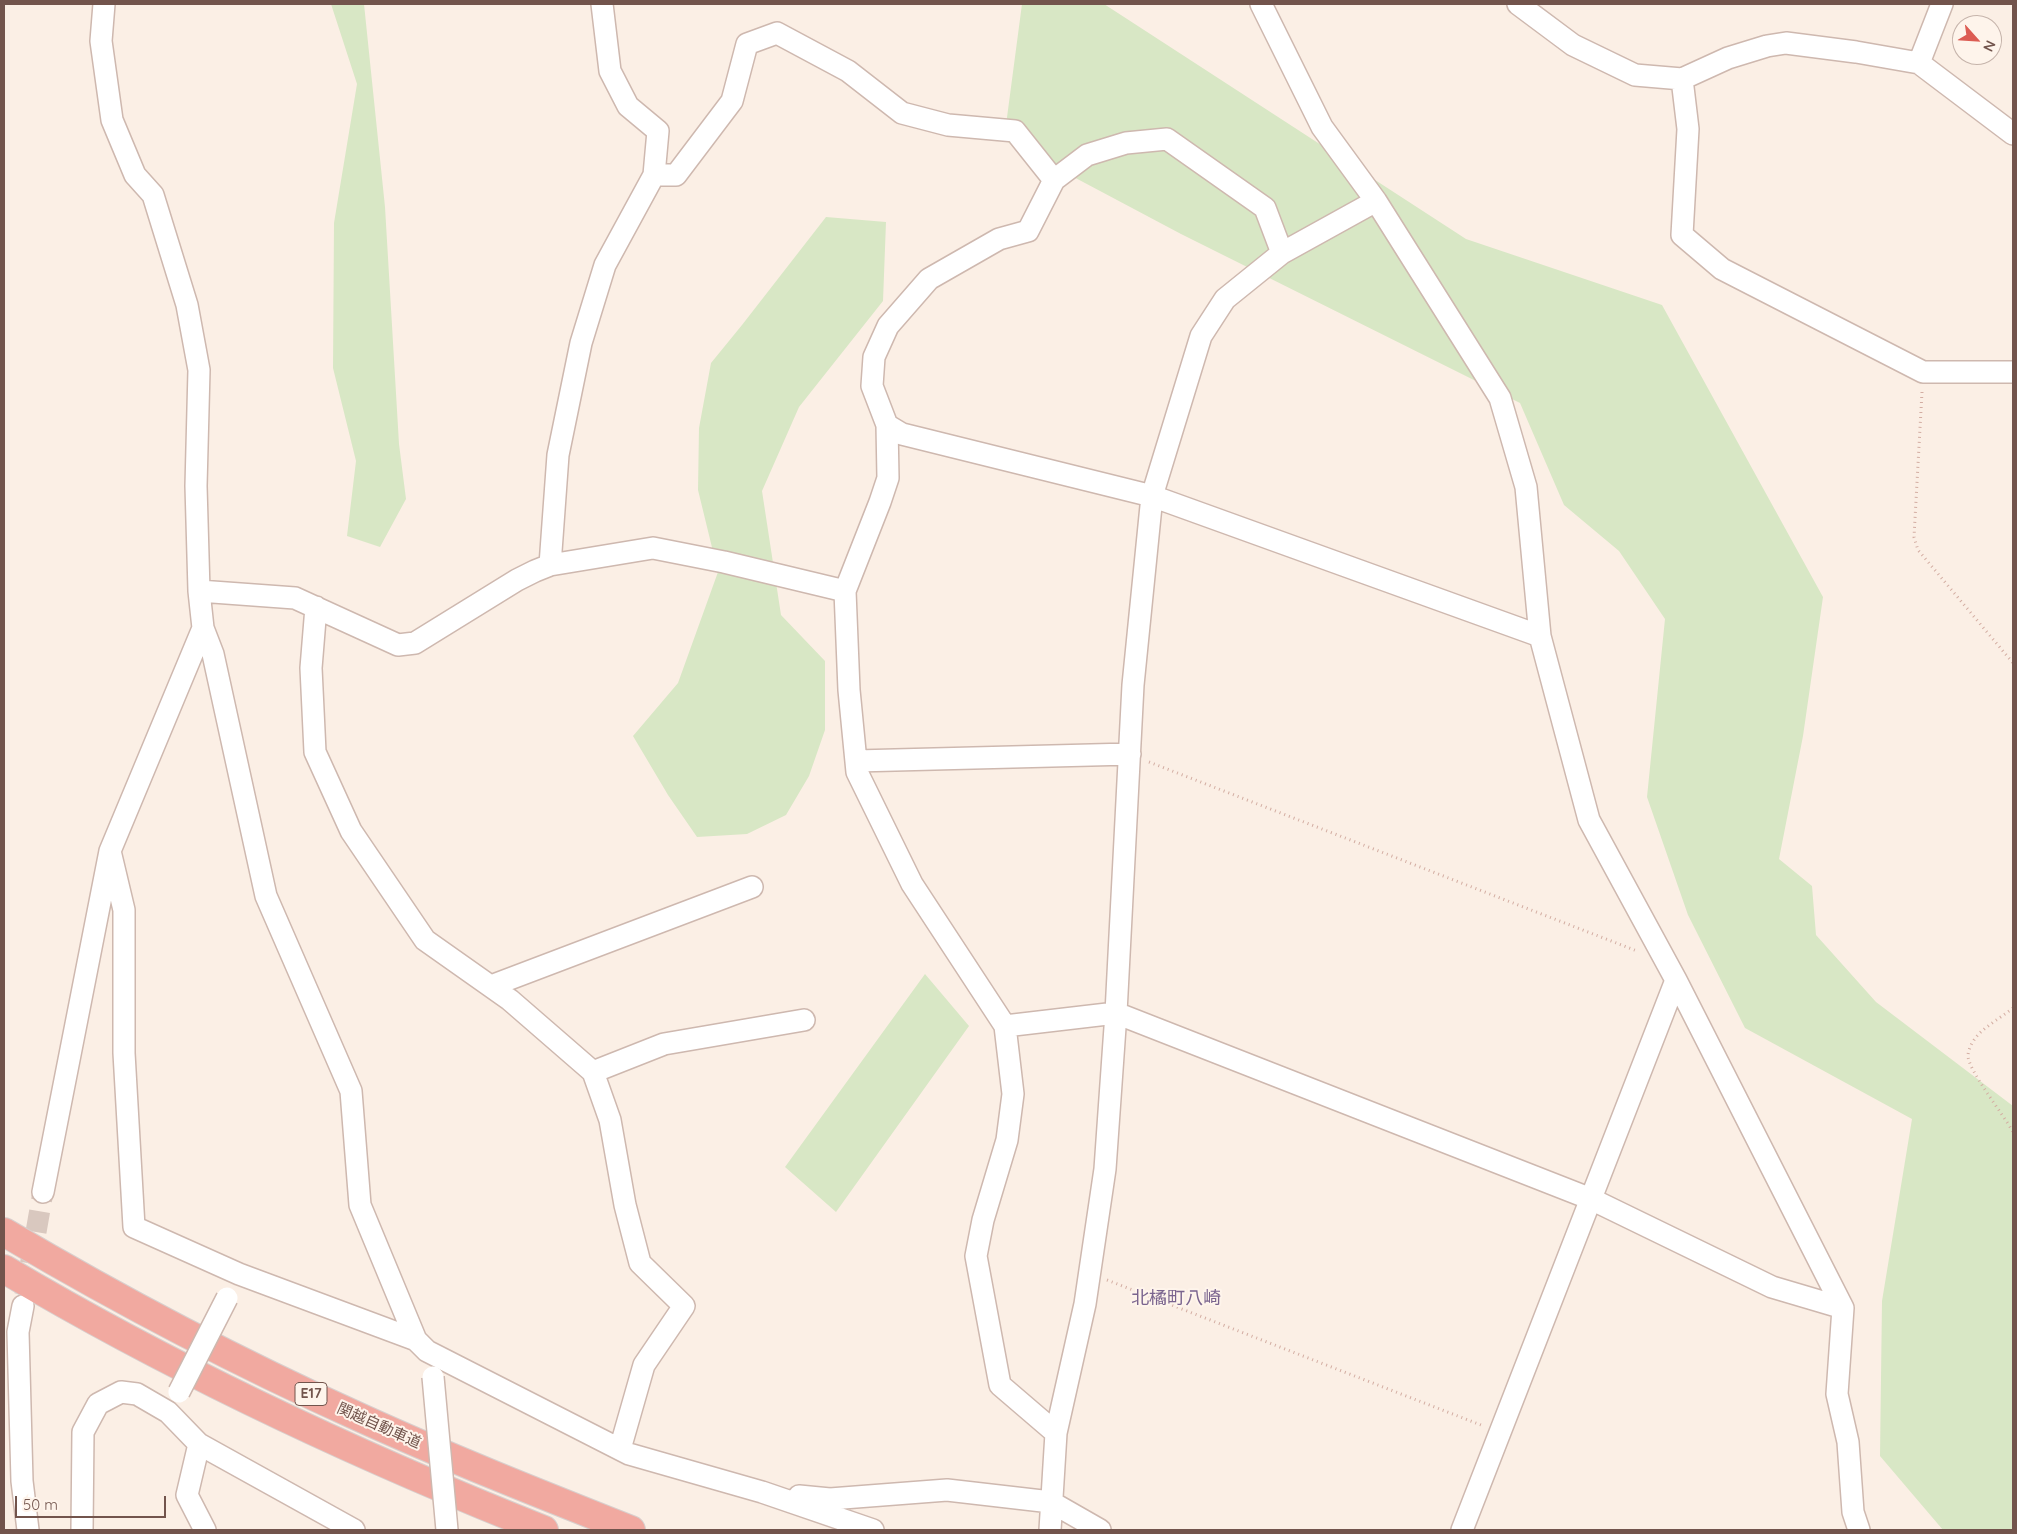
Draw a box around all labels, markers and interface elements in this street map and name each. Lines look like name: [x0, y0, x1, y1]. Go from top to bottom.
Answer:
north arrow: [1952, 15, 2002, 65]
text: N: [1979, 38, 2000, 55]
district label: 北橘町八崎: [1131, 1288, 1221, 1310]
road number: E17: [295, 1382, 327, 1406]
street label: 関越自動車道: [334, 1399, 424, 1453]
scale bar: [18, 1486, 169, 1518]
text: 50 m: [23, 1495, 58, 1514]

